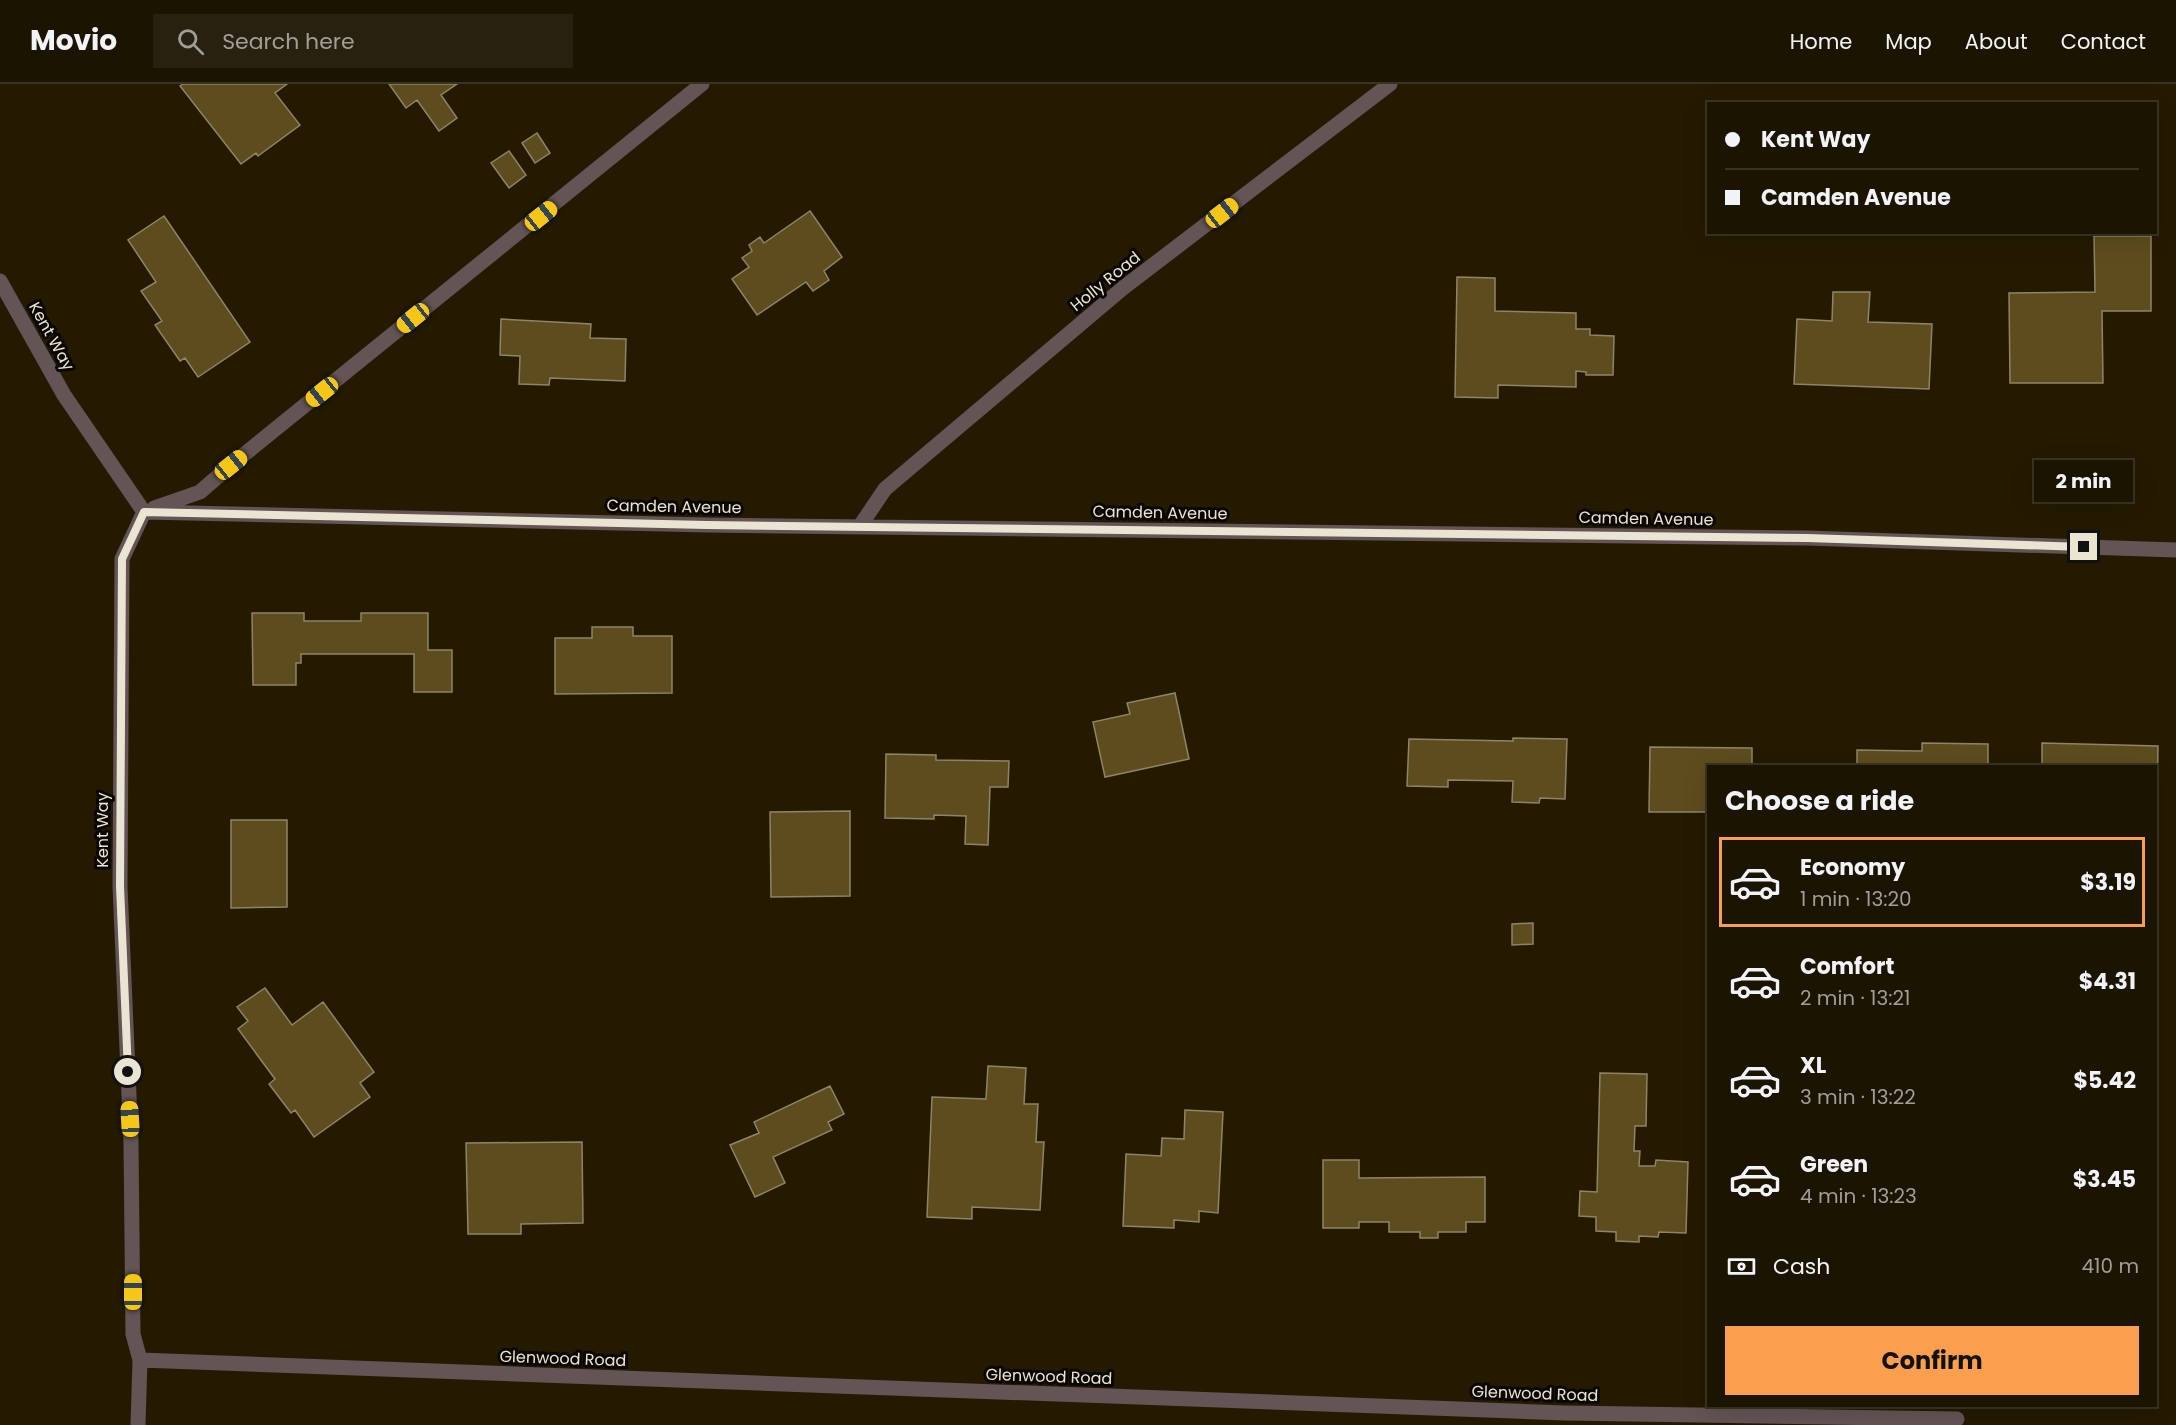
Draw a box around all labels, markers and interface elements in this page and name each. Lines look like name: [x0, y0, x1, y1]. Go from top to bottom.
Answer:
search box: [153, 14, 573, 68]
text: Movio: [30, 21, 117, 60]
icon: search: [174, 25, 207, 58]
text: Search here: [222, 26, 355, 57]
text: Home: [1790, 27, 1852, 56]
text: Map: [1885, 27, 1932, 56]
text: About: [1965, 27, 2028, 56]
text: Contact: [2061, 27, 2146, 56]
text: Kent Way: [1761, 124, 1870, 155]
text: Camden Avenue: [1761, 182, 1951, 213]
car: [1202, 195, 1242, 231]
car: [521, 198, 561, 234]
street label: Holly Road: [1065, 246, 1145, 317]
street label: Kent Way: [23, 298, 80, 375]
car: [393, 300, 433, 336]
car: [302, 374, 342, 410]
car: [211, 447, 251, 483]
callout: 2 min: [2034, 460, 2134, 502]
text: 2 min: [2055, 467, 2112, 495]
street label: Camden Avenue: [606, 494, 742, 519]
street label: Camden Avenue: [1092, 500, 1228, 525]
street label: Camden Avenue: [1578, 506, 1714, 531]
route end: [2070, 533, 2097, 560]
text: Choose a ride: [1725, 782, 1914, 819]
street label: Kent Way: [91, 792, 114, 868]
text: Economy: [1800, 852, 1905, 883]
icon: car: [1728, 855, 1782, 909]
text: $3.19: [2080, 867, 2136, 898]
text: 1 min · 13:20: [1800, 885, 1911, 913]
text: Comfort: [1800, 951, 1894, 982]
icon: car: [1728, 954, 1782, 1008]
text: $4.31: [2079, 966, 2136, 997]
text: 2 min · 13:21: [1800, 984, 1910, 1012]
text: XL: [1800, 1050, 1826, 1081]
icon: car: [1728, 1053, 1782, 1107]
route start: [114, 1058, 141, 1085]
text: $5.42: [2074, 1065, 2136, 1096]
text: 3 min · 13:22: [1800, 1083, 1916, 1111]
car: [120, 1101, 140, 1137]
text: Green: [1800, 1149, 1868, 1180]
icon: car: [1728, 1152, 1782, 1206]
text: $3.45: [2073, 1164, 2136, 1195]
text: 4 min · 13:23: [1800, 1182, 1917, 1210]
icon: cash: [1725, 1250, 1758, 1283]
text: Cash: [1773, 1251, 1830, 1282]
text: 410 m: [2082, 1252, 2139, 1280]
car: [124, 1274, 142, 1310]
button: Confirm: [1725, 1326, 2139, 1395]
street label: Glenwood Road: [499, 1345, 627, 1372]
street label: Glenwood Road: [985, 1363, 1113, 1390]
street label: Glenwood Road: [1471, 1380, 1599, 1407]

